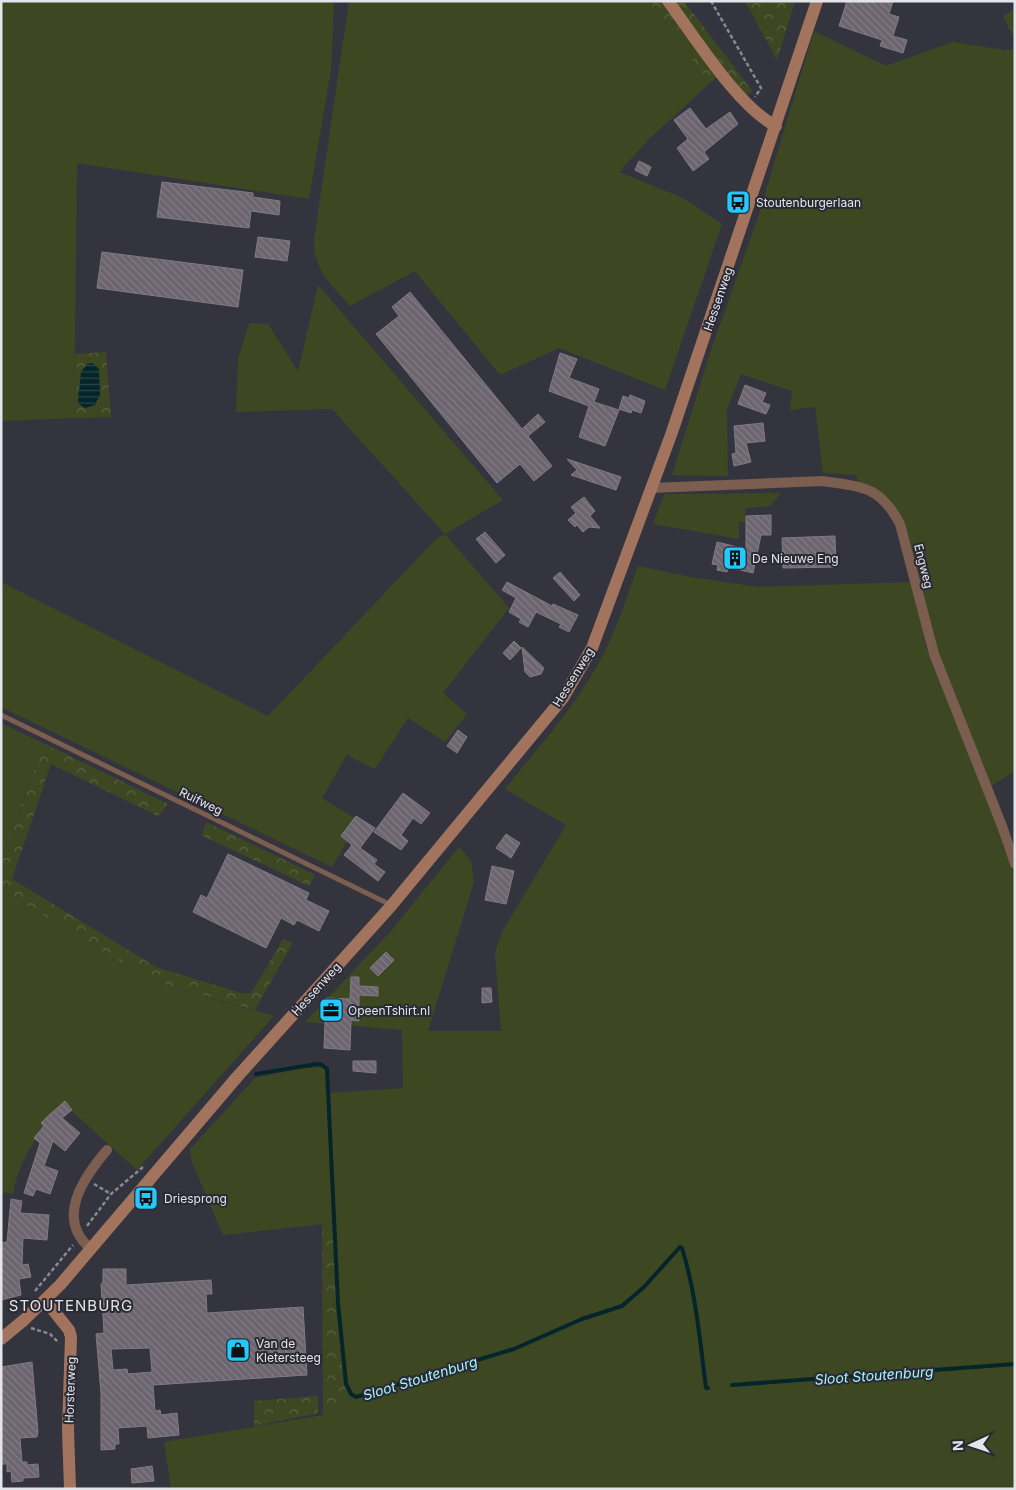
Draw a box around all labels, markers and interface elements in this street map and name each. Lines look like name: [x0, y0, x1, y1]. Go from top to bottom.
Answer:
bus stop icon: Stoutenburgerlaan: [725, 189, 751, 215]
place label: Stoutenburgerlaan: [756, 195, 861, 210]
street label: Hessenweg: [700, 265, 736, 333]
street label: Engweg: [911, 542, 937, 590]
building icon: De Nieuwe Eng: [722, 545, 748, 571]
place label: De Nieuwe Eng: [752, 551, 839, 566]
street label: Hessenweg: [549, 645, 597, 709]
street label: Ruifweg: [177, 784, 225, 818]
street label: Hessenweg: [288, 959, 344, 1019]
office icon: OpeenTshirt.nl: [318, 997, 344, 1023]
place label: OpeenTshirt.nl: [348, 1003, 430, 1018]
bus stop icon: Driesprong: [133, 1185, 159, 1211]
place label: Driesprong: [164, 1191, 227, 1206]
district label: STOUTENBURG: [9, 1296, 133, 1315]
place label: Van de Kletersteeg: [256, 1336, 321, 1365]
shop icon: Van de Kletersteeg: [225, 1337, 251, 1363]
water label: Sloot Stoutenburg: [361, 1352, 480, 1404]
street label: Horsterweg: [61, 1357, 79, 1423]
water label: Sloot Stoutenburg: [814, 1362, 934, 1388]
north arrow: [946, 1420, 996, 1470]
text: N: [949, 1440, 966, 1451]

